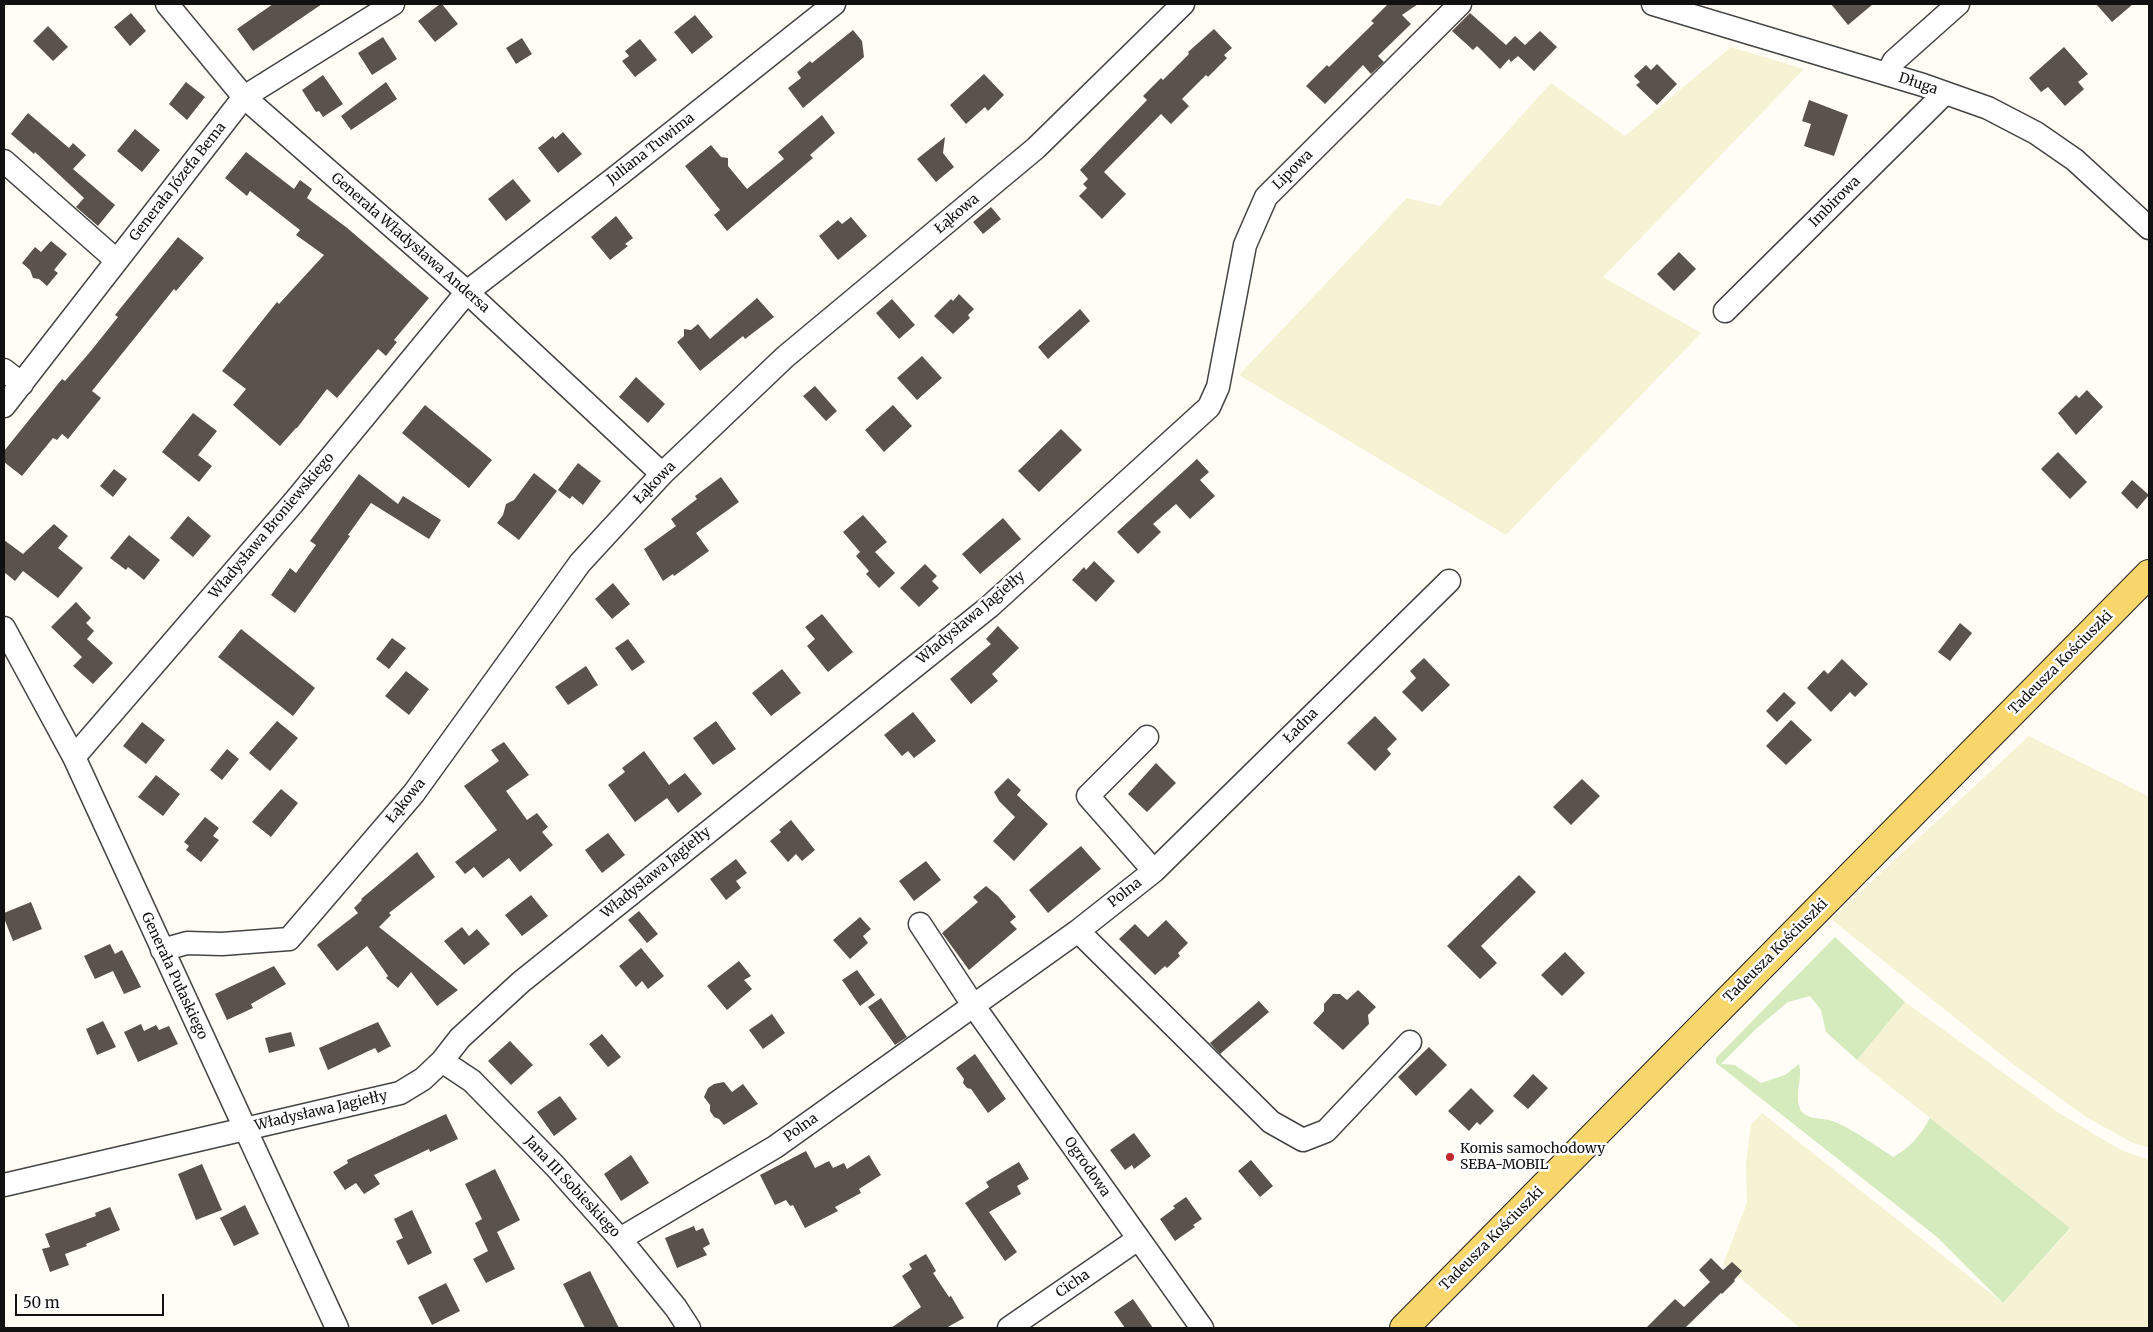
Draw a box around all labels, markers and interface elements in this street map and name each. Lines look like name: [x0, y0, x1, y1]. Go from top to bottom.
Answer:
street label: Długa: [1896, 70, 1940, 98]
street label: Juliana Tuwima: [604, 110, 698, 188]
street label: Generała Józefa Bema: [126, 119, 230, 245]
street label: Lipowa: [1270, 147, 1316, 193]
street label: Generała Władysława Andersa: [327, 170, 493, 316]
street label: Imbirowa: [1806, 173, 1864, 231]
street label: Łąkowa: [931, 191, 983, 237]
street label: Władysława Broniewskiego: [206, 450, 338, 602]
street label: Łąkowa: [631, 458, 679, 508]
street label: Władysława Jagiełły: [914, 568, 1028, 668]
street label: Tadeusza Kościuszki: [2006, 608, 2116, 718]
street label: Ładna: [1280, 705, 1322, 747]
street label: Łąkowa: [383, 775, 429, 827]
street label: Władysława Jagiełły: [598, 824, 714, 922]
street label: Polna: [1105, 875, 1145, 911]
street label: Tadeusza Kościuszki: [1721, 896, 1831, 1006]
street label: Generała Pułaskiego: [137, 910, 211, 1042]
street label: Władysława Jagiełły: [253, 1088, 389, 1134]
street label: Polna: [781, 1110, 821, 1146]
street label: Jana III Sobieskiego: [521, 1133, 623, 1241]
street label: Ogrodowa: [1060, 1134, 1114, 1200]
place label: Komis samochodowy SEBA-MOBIL: [1460, 1141, 1605, 1174]
marker: Komis samochodowy SEBA-MOBIL: [1444, 1151, 1456, 1163]
street label: Tadeusza Kościuszki: [1437, 1184, 1547, 1294]
street label: Cicha: [1053, 1267, 1093, 1301]
scale bar: [18, 1284, 166, 1316]
text: 50 m: [23, 1293, 60, 1312]

